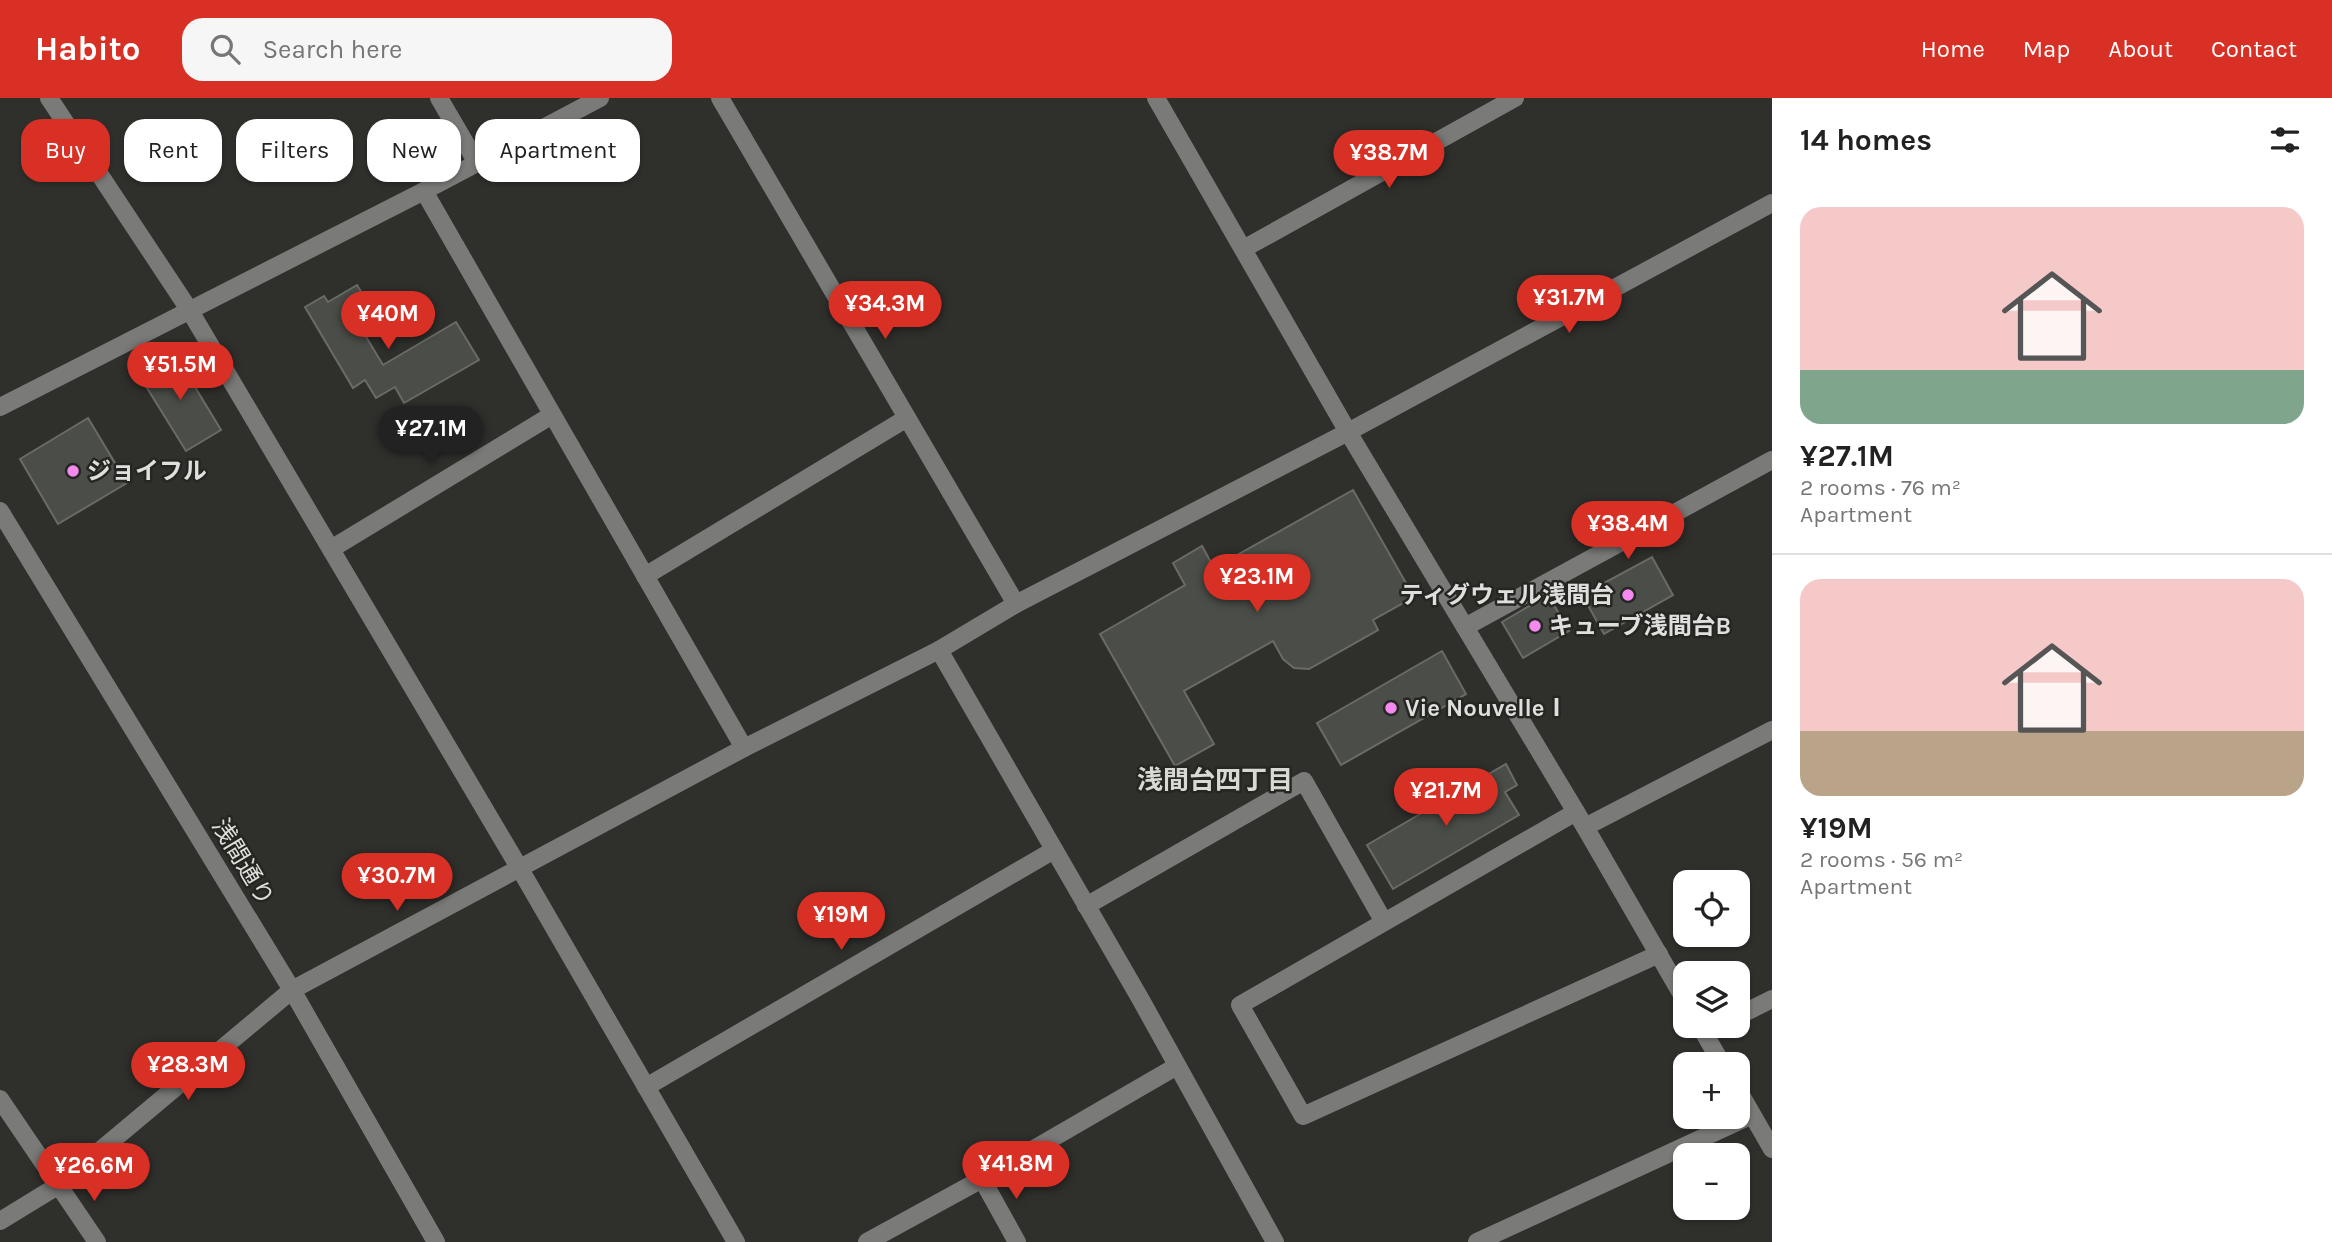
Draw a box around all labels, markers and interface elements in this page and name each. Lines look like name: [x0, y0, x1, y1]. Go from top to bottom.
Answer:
search box: [182, 18, 672, 81]
text: Habito: [35, 30, 140, 68]
icon: search: [206, 30, 244, 68]
text: Search here: [262, 34, 402, 65]
text: Home: [1921, 35, 1985, 63]
text: Map: [2023, 35, 2070, 63]
text: About: [2108, 35, 2173, 63]
text: Contact: [2211, 35, 2297, 63]
chip: Buy: [21, 119, 110, 182]
chip: Rent: [124, 119, 222, 182]
chip: Filters: [236, 119, 353, 182]
chip: New: [367, 119, 461, 182]
chip: Apartment: [475, 119, 640, 182]
icon: filters: [2266, 121, 2304, 159]
text: 14 homes: [1800, 122, 1932, 158]
pin: ¥38.7M: [1332, 130, 1446, 190]
text: ¥38.7M: [1349, 139, 1429, 166]
icon: home: [1989, 253, 2115, 379]
pin: ¥31.7M: [1512, 275, 1626, 335]
pin: ¥34.3M: [828, 282, 942, 341]
text: ¥31.7M: [1533, 284, 1605, 311]
text: ¥34.3M: [845, 290, 925, 317]
pin: ¥40M: [347, 292, 429, 351]
text: ¥40M: [357, 300, 419, 327]
pin: ¥51.5M: [123, 342, 237, 402]
text: ¥51.5M: [143, 351, 217, 378]
pin: ¥27.1M: [374, 406, 488, 466]
text: ¥27.1M: [395, 415, 467, 442]
text: ¥27.1M: [1800, 438, 1894, 474]
place label: ジョイフル: [87, 457, 207, 485]
marker: ジョイフル: [65, 463, 81, 479]
text: 2 rooms · 76 m²: [1800, 474, 1961, 501]
text: Apartment: [1800, 501, 1912, 528]
pin: ¥38.4M: [1571, 502, 1685, 561]
text: ¥38.4M: [1587, 510, 1669, 537]
pin: ¥23.1M: [1200, 554, 1314, 614]
text: ¥23.1M: [1220, 563, 1294, 590]
place label: ティグウェル浅間台: [1399, 581, 1614, 609]
marker: ティグウェル浅間台: [1620, 587, 1636, 603]
place label: キューブ浅間台B: [1549, 612, 1731, 640]
marker: キューブ浅間台B: [1527, 618, 1543, 634]
icon: home: [1989, 625, 2115, 751]
place label: Vie NouvelleⅠ: [1405, 694, 1568, 722]
marker: Vie NouvelleⅠ: [1383, 700, 1399, 716]
district label: 浅間台四丁目: [1137, 765, 1293, 796]
pin: ¥21.7M: [1389, 768, 1503, 828]
text: ¥21.7M: [1410, 777, 1482, 804]
text: ¥19M: [1800, 810, 1873, 846]
street label: 浅間通り: [206, 814, 280, 910]
text: 2 rooms · 56 m²: [1800, 846, 1963, 873]
pin: ¥30.7M: [340, 854, 454, 913]
text: ¥30.7M: [358, 862, 436, 889]
map controls: [1673, 870, 1750, 1220]
button: locate: [1673, 870, 1750, 947]
text: Apartment: [1800, 873, 1912, 900]
pin: ¥19M: [800, 892, 882, 952]
text: ¥19M: [813, 901, 869, 928]
button: layers: [1673, 961, 1750, 1038]
pin: ¥28.3M: [131, 1042, 245, 1102]
text: ¥28.3M: [147, 1051, 229, 1078]
button: +: [1673, 1052, 1750, 1129]
pin: ¥41.8M: [959, 1142, 1073, 1201]
button: −: [1673, 1143, 1750, 1220]
pin: ¥26.6M: [37, 1144, 151, 1203]
text: ¥41.8M: [978, 1150, 1054, 1177]
text: ¥26.6M: [54, 1152, 134, 1179]

